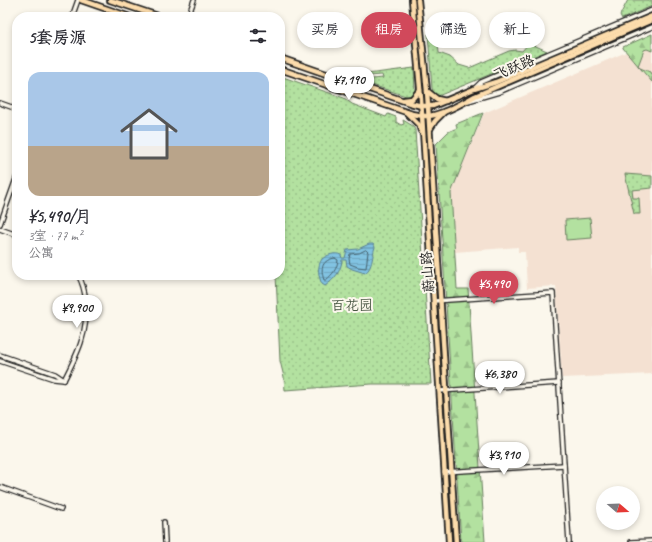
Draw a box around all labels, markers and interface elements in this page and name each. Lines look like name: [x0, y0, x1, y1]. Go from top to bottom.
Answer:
chip: 买房: [297, 12, 353, 48]
chip: 租房: [361, 12, 417, 48]
chip: 筛选: [425, 12, 481, 48]
chip: 新上: [489, 12, 545, 48]
icon: filters: [247, 25, 269, 47]
text: 5套房源: [28, 27, 86, 48]
street label: 飞跃路: [492, 51, 537, 83]
pin: ¥7,190: [316, 67, 382, 101]
text: ¥7,190: [333, 72, 365, 88]
icon: home: [113, 98, 185, 170]
text: ¥5,490/月: [28, 206, 92, 227]
text: 3室 · 77 m²: [28, 228, 82, 244]
text: 公寓: [28, 245, 54, 261]
street label: 蔚山路: [418, 250, 437, 294]
pin: ¥5,490: [461, 271, 527, 305]
text: ¥5,490: [478, 276, 510, 292]
pin: ¥9,900: [44, 295, 110, 329]
park label: 百花园: [331, 297, 373, 314]
text: ¥9,900: [61, 300, 93, 316]
pin: ¥6,380: [467, 361, 533, 395]
text: ¥6,380: [484, 366, 516, 382]
pin: ¥3,910: [471, 442, 537, 476]
text: ¥3,910: [488, 447, 520, 463]
north arrow: [596, 486, 640, 530]
map controls: [596, 486, 640, 530]

